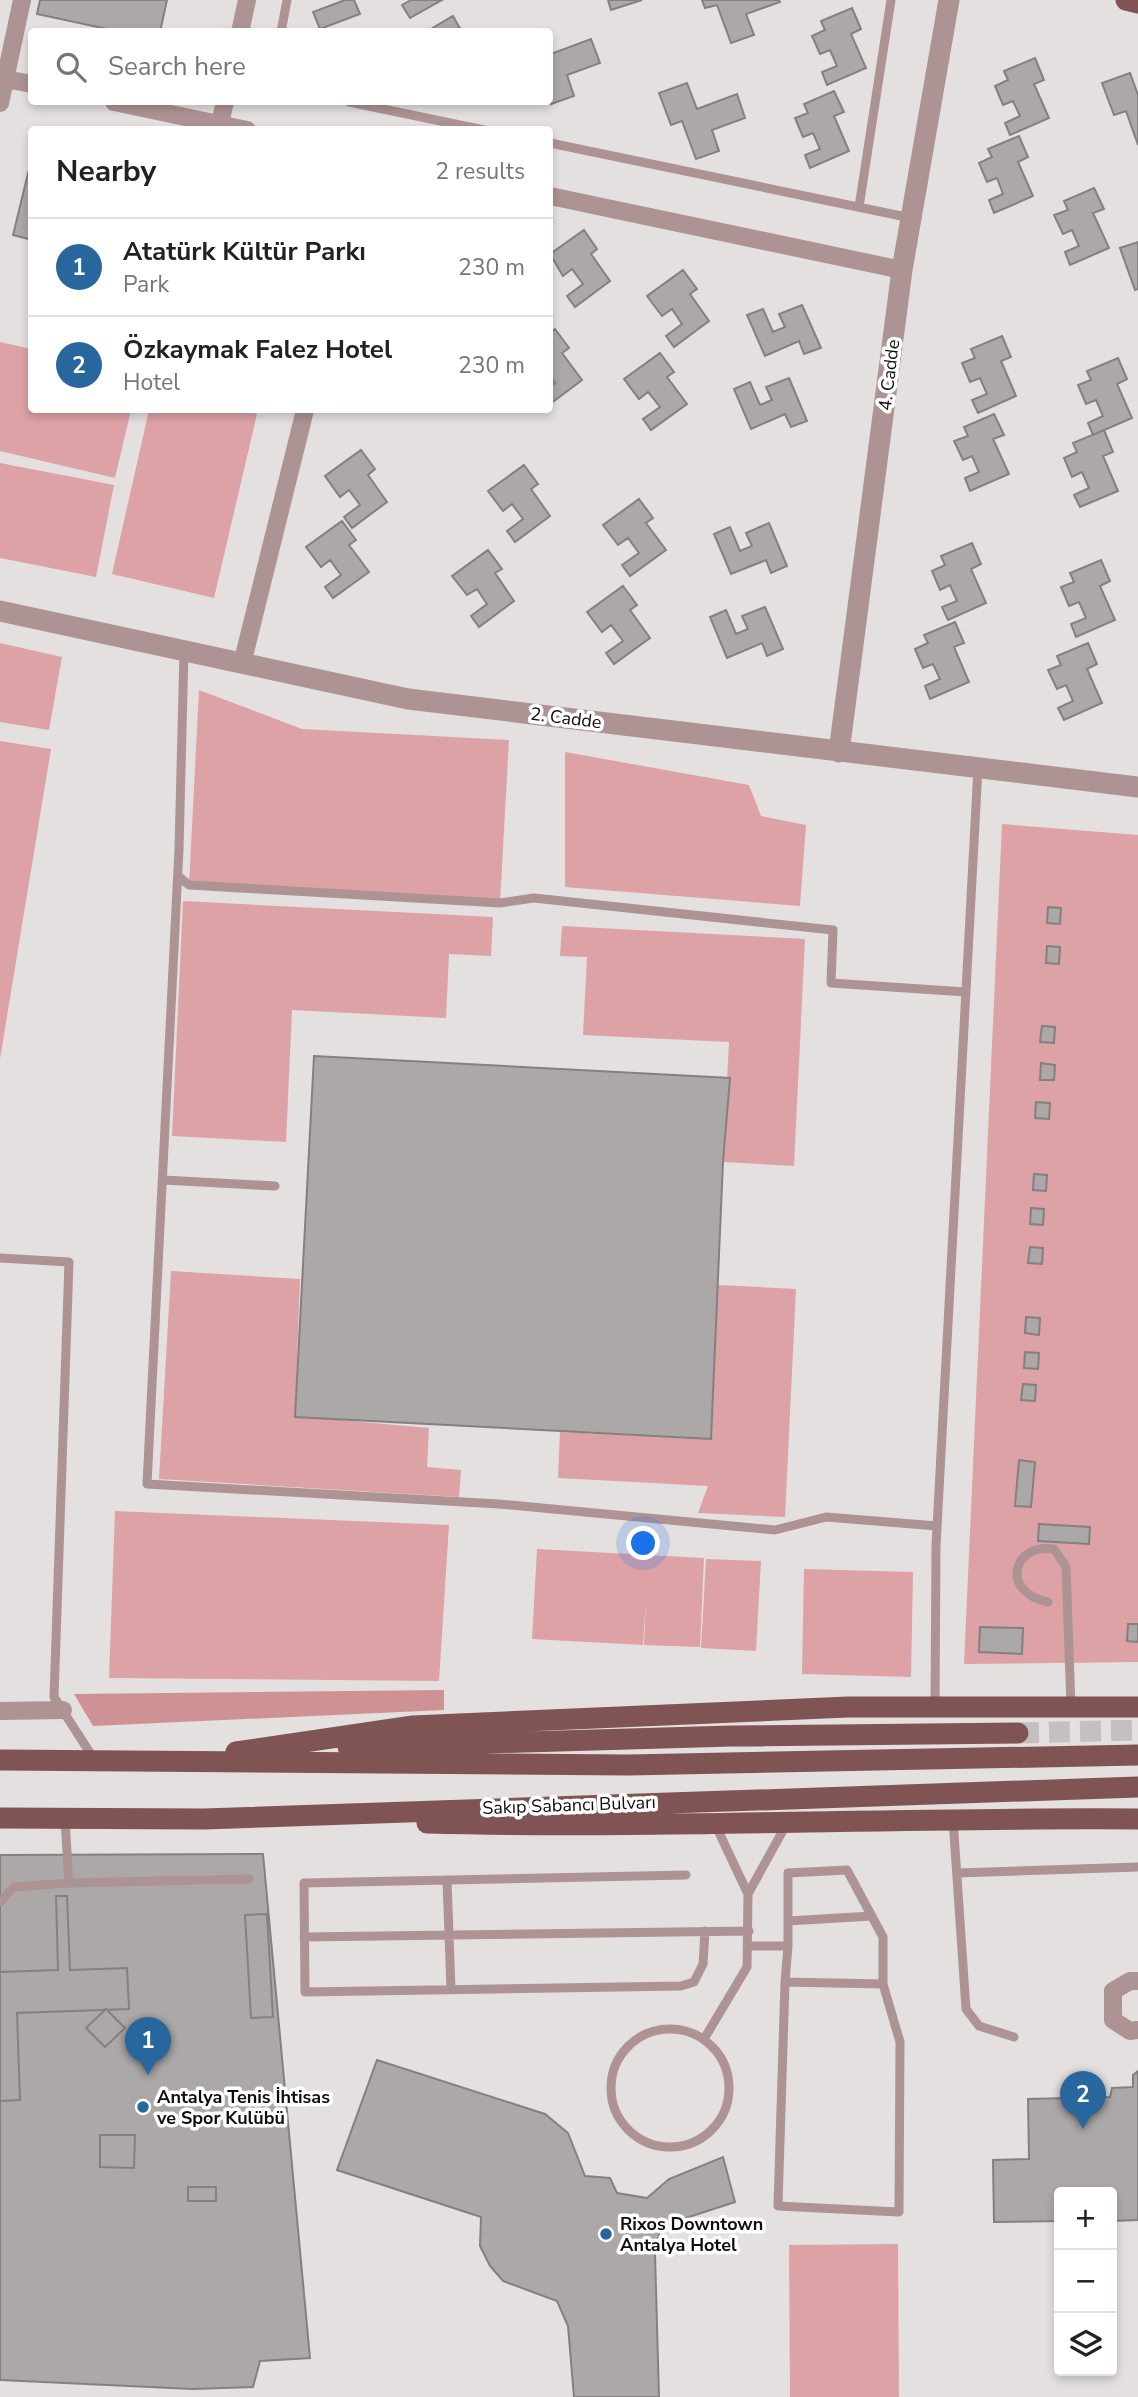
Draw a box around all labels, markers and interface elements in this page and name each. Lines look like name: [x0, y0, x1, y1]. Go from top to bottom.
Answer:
search box: [28, 28, 553, 105]
icon: search: [52, 48, 90, 86]
text: Search here: [108, 49, 246, 84]
text: Nearby: [56, 151, 156, 192]
text: 2 results: [435, 156, 525, 187]
text: Atatürk Kültür Parkı: [123, 234, 366, 269]
text: 1: [72, 252, 86, 283]
text: 230 m: [458, 252, 525, 283]
text: Park: [123, 269, 169, 300]
text: Özkaymak Falez Hotel: [123, 332, 392, 367]
street label: 4. Cadde: [873, 338, 905, 412]
text: 2: [72, 350, 86, 381]
text: 230 m: [458, 350, 525, 381]
text: Hotel: [123, 367, 180, 398]
street label: 2. Cadde: [529, 702, 603, 734]
your location: [626, 1526, 660, 1560]
street label: Sakıp Sabancı Bulvarı: [482, 1790, 656, 1820]
pin: 1: [125, 2017, 171, 2075]
pin: 2: [1060, 2071, 1106, 2129]
place label: Antalya Tenis İhtisas ve Spor Kulübü: [156, 2085, 330, 2130]
marker: Antalya Tenis İhtisas ve Spor Kulübü: [135, 2099, 151, 2115]
map controls: [1054, 2187, 1117, 2376]
button: +: [1054, 2187, 1117, 2250]
place label: Rixos Downtown Antalya Hotel: [620, 2212, 763, 2257]
marker: Rixos Downtown Antalya Hotel: [598, 2226, 614, 2242]
button: −: [1054, 2250, 1117, 2313]
button: layers: [1054, 2313, 1117, 2376]

